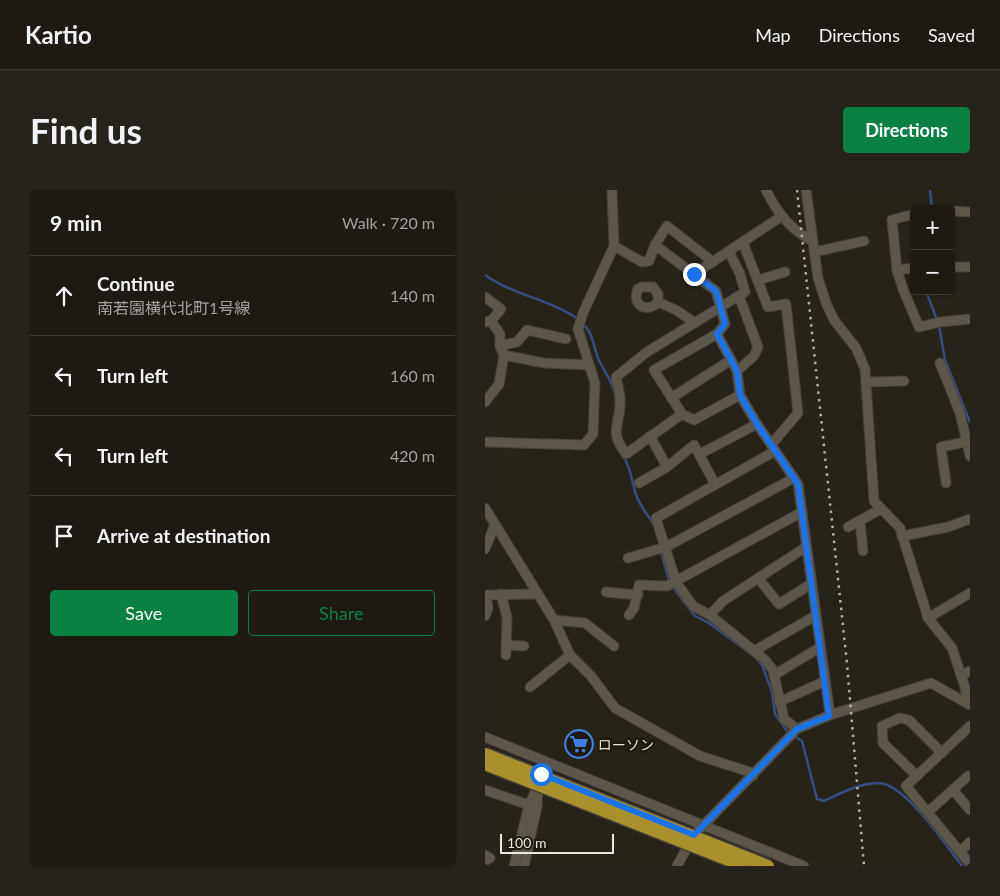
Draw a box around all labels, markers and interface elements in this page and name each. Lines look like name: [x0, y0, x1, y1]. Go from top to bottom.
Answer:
text: Kartio: [25, 20, 92, 49]
text: Map: [755, 24, 791, 46]
text: Directions: [819, 24, 900, 46]
text: Saved: [928, 24, 975, 46]
button: Directions: [843, 107, 970, 153]
text: Find us: [30, 109, 142, 151]
map controls: [910, 205, 955, 295]
button: +: [910, 205, 955, 250]
text: 9 min: [50, 210, 102, 235]
text: Walk · 720 m: [342, 213, 435, 232]
button: −: [910, 250, 955, 295]
route end: [683, 263, 706, 286]
text: Continue: [97, 272, 175, 295]
icon: ahead: [50, 282, 78, 310]
text: 140 m: [390, 286, 435, 305]
text: 南若園横代北町1号線: [97, 298, 250, 317]
icon: left: [50, 362, 78, 390]
text: Turn left: [97, 364, 168, 387]
text: 160 m: [390, 366, 435, 385]
icon: left: [50, 442, 78, 470]
text: Turn left: [97, 444, 168, 467]
text: 420 m: [390, 446, 435, 465]
icon: arrive: [50, 522, 78, 550]
text: Arrive at destination: [97, 524, 270, 547]
button: Save: [50, 590, 238, 636]
button: Share: [248, 590, 435, 636]
supermarket icon: ローソン: [564, 729, 594, 759]
place label: ローソン: [598, 736, 654, 753]
route start: [530, 763, 553, 786]
scale bar: [500, 831, 614, 854]
text: 100 m: [507, 834, 546, 851]

